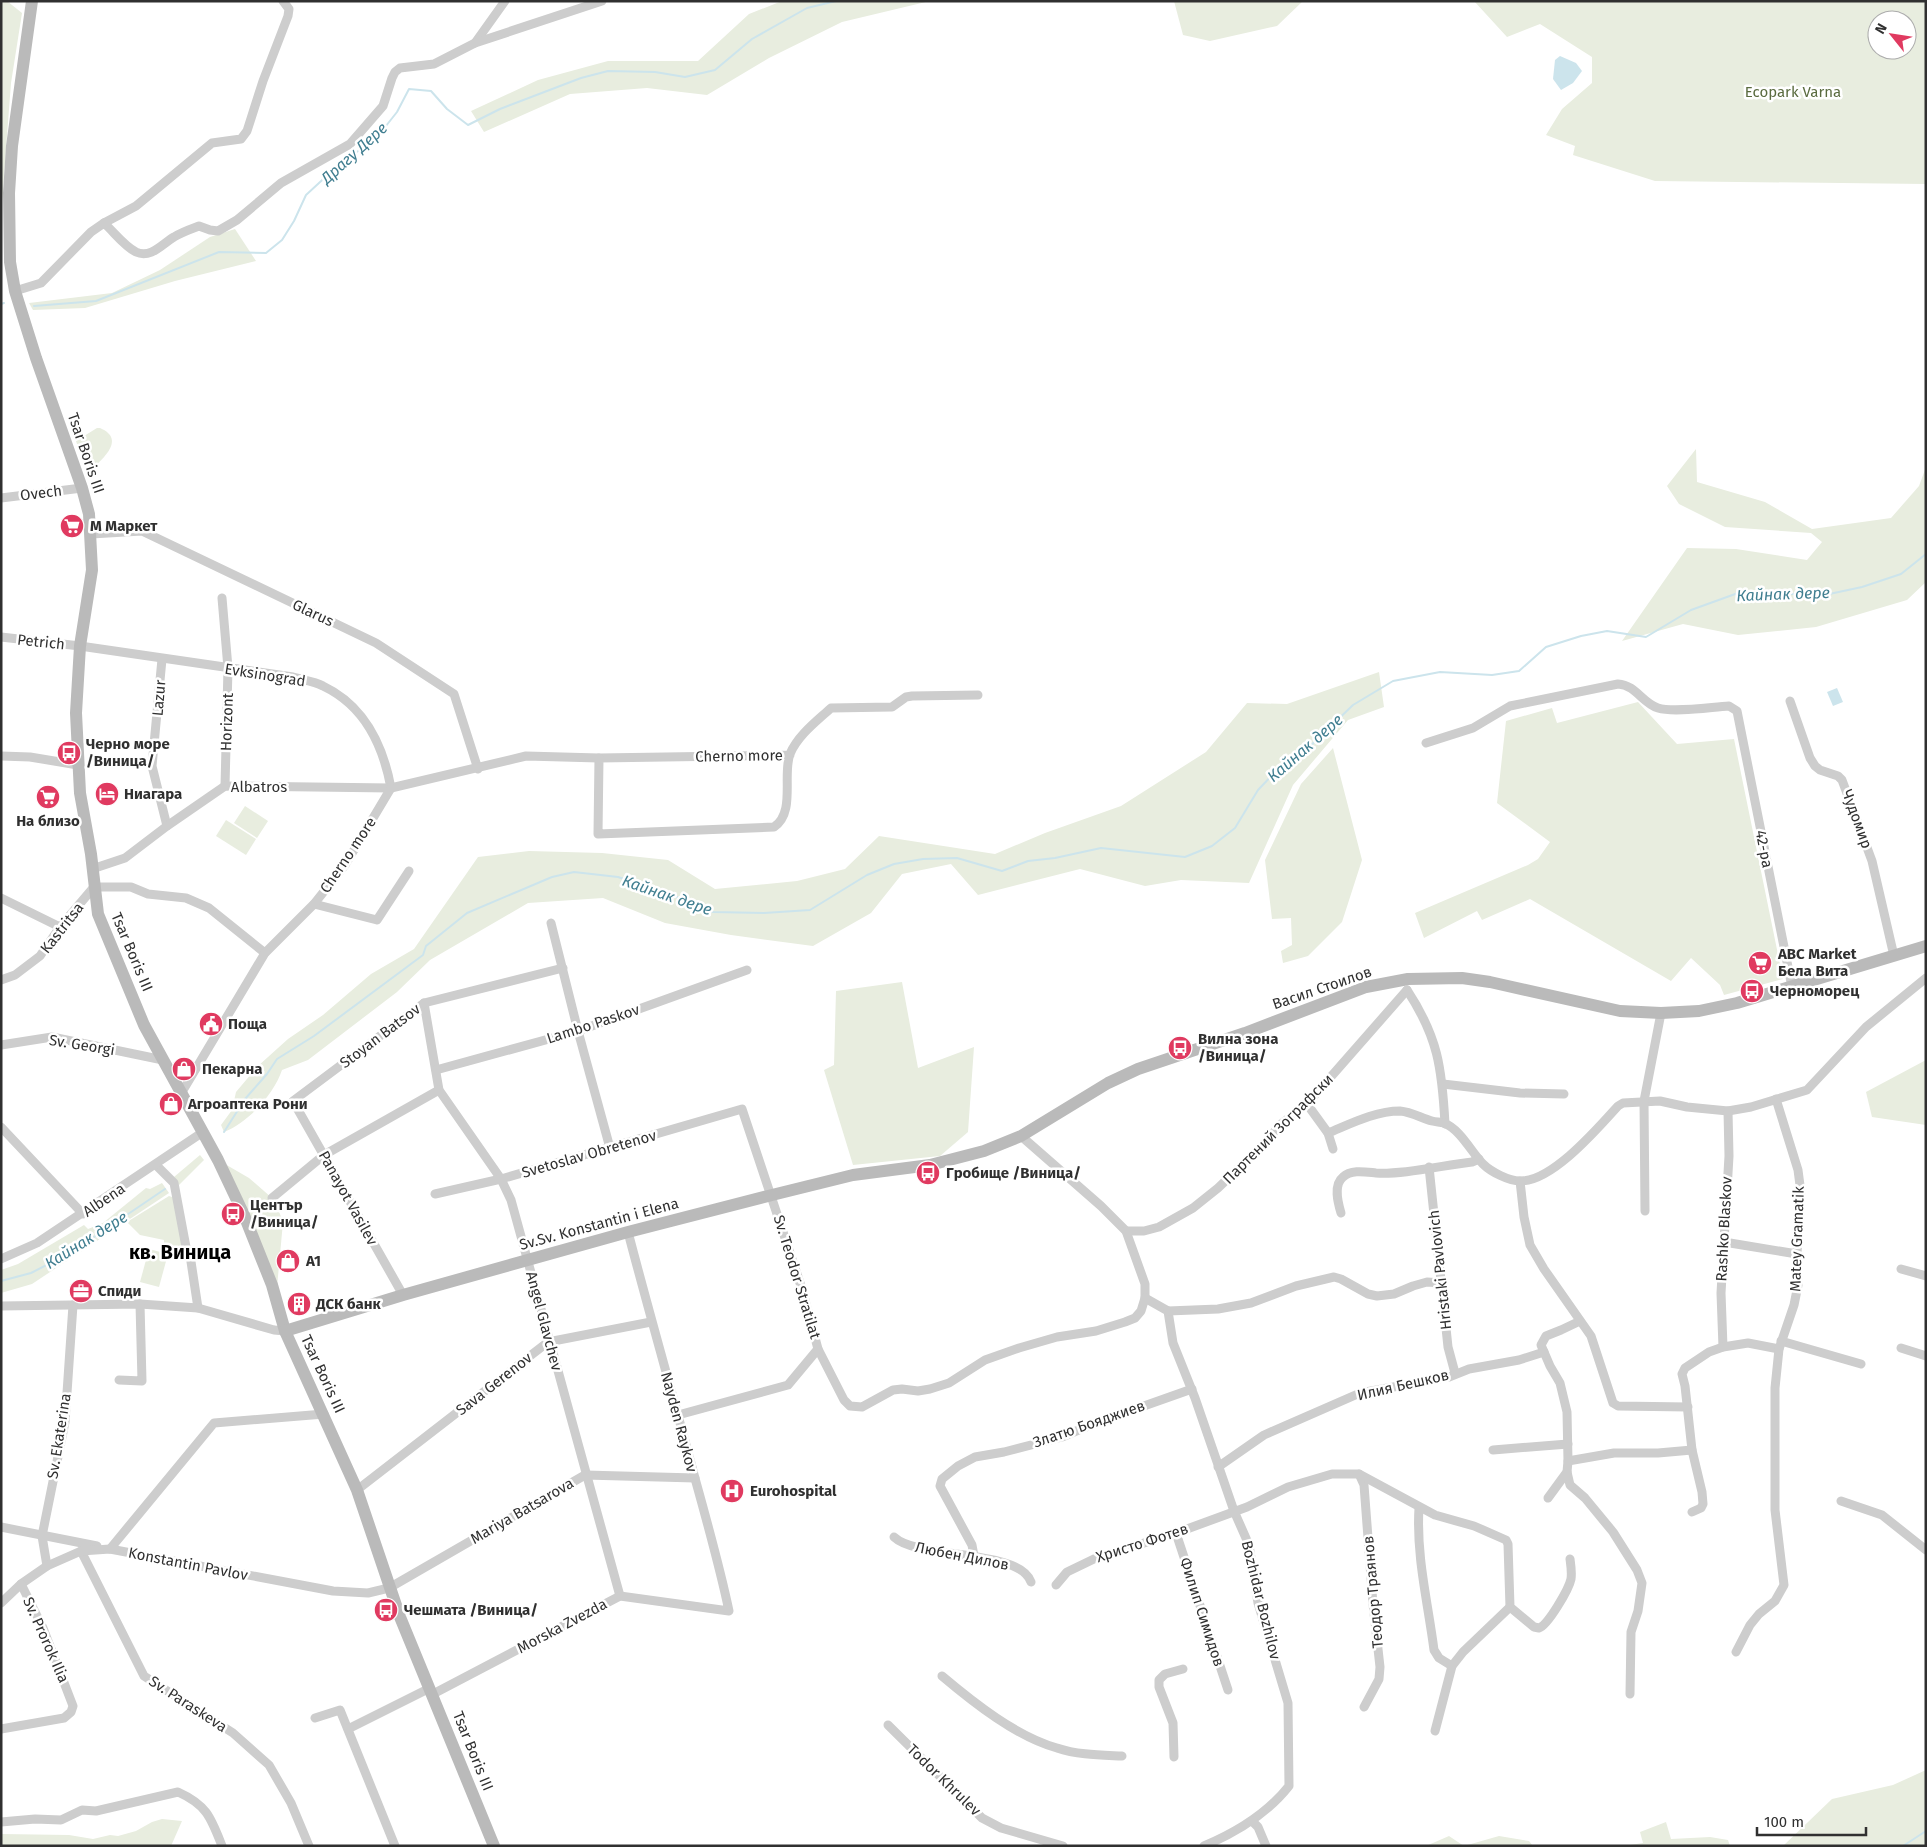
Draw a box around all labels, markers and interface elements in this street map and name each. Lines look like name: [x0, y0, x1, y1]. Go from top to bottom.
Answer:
north arrow: [1867, 10, 1917, 60]
text: N: [1871, 20, 1891, 37]
park label: Ecopark Varna: [1745, 83, 1841, 101]
water label: Драгу Дере: [315, 118, 391, 189]
street label: Tsar Boris III: [64, 410, 108, 496]
street label: Ovech: [19, 482, 63, 504]
supermarket icon: М Маркет: [59, 513, 85, 539]
place label: М Маркет: [90, 517, 158, 535]
water label: Кайнак дере: [1736, 583, 1830, 605]
street label: Glarus: [289, 596, 337, 630]
street label: Petrich: [16, 631, 66, 653]
street label: Evksinograd: [223, 660, 307, 690]
street label: Lazur: [148, 679, 170, 717]
street label: Horizont: [217, 692, 237, 751]
water label: Кайнак дере: [1263, 710, 1347, 786]
place label: Черно море /Виница/: [86, 735, 170, 770]
bus stop icon: Черно море /Виница/: [56, 740, 82, 766]
street label: Cherno more: [695, 746, 783, 766]
street label: Albatros: [231, 778, 287, 796]
hotel icon: Ниагара: [94, 781, 120, 807]
supermarket icon: На близо: [35, 784, 61, 810]
place label: Ниагара: [124, 785, 182, 803]
street label: Чудомир: [1838, 787, 1876, 851]
place label: На близо: [16, 812, 80, 830]
street label: Cherno more: [316, 814, 380, 896]
street label: 42-ра: [1752, 829, 1776, 869]
water label: Кайнак дере: [620, 871, 714, 919]
street label: Kastritsa: [37, 899, 87, 957]
street label: Tsar Boris III: [107, 910, 157, 994]
place label: ABC Market Бела Вита: [1777, 945, 1857, 980]
supermarket icon: ABC Market Бела Вита: [1747, 950, 1773, 976]
street label: Васил Стоилов: [1270, 963, 1374, 1013]
bus stop icon: Черноморец: [1739, 978, 1765, 1004]
place label: Черноморец: [1770, 982, 1859, 1000]
street label: Stoyan Batsov: [336, 1000, 424, 1072]
street label: Lambo Paskov: [544, 1000, 642, 1047]
public building icon: Поща: [198, 1011, 224, 1037]
place label: Поща: [228, 1015, 267, 1033]
place label: Вилна зона /Виница/: [1198, 1030, 1278, 1065]
street label: Sv. Georgi: [48, 1031, 116, 1059]
bus stop icon: Вилна зона /Виница/: [1167, 1035, 1193, 1061]
shop icon: Пекарна: [171, 1056, 197, 1082]
place label: Пекарна: [202, 1060, 262, 1078]
street label: Партений Зографски: [1219, 1070, 1337, 1188]
shop icon: Агроаптека Рони: [158, 1091, 184, 1117]
place label: Агроаптека Рони: [187, 1095, 308, 1113]
street label: Svetoslav Obretenov: [520, 1126, 659, 1182]
street label: Panayot Vasilev: [315, 1148, 382, 1249]
bus stop icon: Гробище /Виница/: [915, 1160, 941, 1186]
place label: Гробище /Виница/: [946, 1164, 1081, 1182]
street label: Rashko Blaskov: [1712, 1175, 1736, 1282]
street label: Albena: [79, 1179, 129, 1221]
street label: Matey Gramatik: [1786, 1186, 1808, 1292]
street label: Sv.Sv. Konstantin i Elena: [517, 1194, 681, 1254]
place label: Център /Виница/: [250, 1196, 319, 1231]
bus stop icon: Център /Виница/: [220, 1201, 246, 1227]
water label: Кайнак дере: [41, 1207, 131, 1273]
street label: Hristaki Pavlovich: [1425, 1209, 1455, 1331]
street label: Sv. Teodor Stratilat: [770, 1213, 825, 1342]
district label: кв. Виница: [129, 1240, 231, 1264]
shop icon: A1: [275, 1248, 301, 1274]
place label: A1: [305, 1252, 321, 1270]
street label: Angel Glavchev: [522, 1269, 566, 1373]
office icon: Спиди: [68, 1278, 94, 1304]
place label: Спиди: [98, 1282, 141, 1300]
building icon: ДСК банк: [286, 1291, 312, 1317]
place label: ДСК банк: [315, 1295, 381, 1313]
street label: Tsar Boris III: [297, 1332, 349, 1416]
street label: Sava Gerenov: [452, 1348, 536, 1419]
street label: Илия Бешков: [1355, 1366, 1451, 1404]
street label: Nayden Raykov: [657, 1370, 701, 1475]
street label: Sv. Ekaterina: [43, 1392, 75, 1480]
street label: Златю Бояджиев: [1031, 1396, 1147, 1452]
street label: Mariya Batsarova: [467, 1474, 577, 1548]
hospital icon: Eurohospital: [719, 1478, 745, 1504]
place label: Eurohospital: [750, 1482, 837, 1500]
street label: Христо Фотев: [1094, 1520, 1190, 1566]
street label: Теодор Траянов: [1359, 1535, 1387, 1649]
street label: Любен Дилов: [913, 1538, 1011, 1574]
street label: Bozhidar Bozhilov: [1238, 1539, 1285, 1662]
street label: Konstantin Pavlov: [127, 1544, 250, 1585]
street label: Филип Симидов: [1176, 1555, 1228, 1669]
street label: Sv. Prorok Ilia: [19, 1594, 73, 1686]
street label: Morska Zvezda: [514, 1595, 610, 1657]
bus stop icon: Чешмата /Виница/: [373, 1597, 399, 1623]
place label: Чешмата /Виница/: [404, 1601, 538, 1619]
street label: Sv. Paraskeva: [145, 1672, 231, 1736]
street label: Tsar Boris III: [449, 1709, 497, 1793]
street label: Todor Khrulev: [904, 1740, 985, 1820]
scale bar: [1757, 1804, 1866, 1836]
text: 100 m: [1764, 1813, 1804, 1831]

